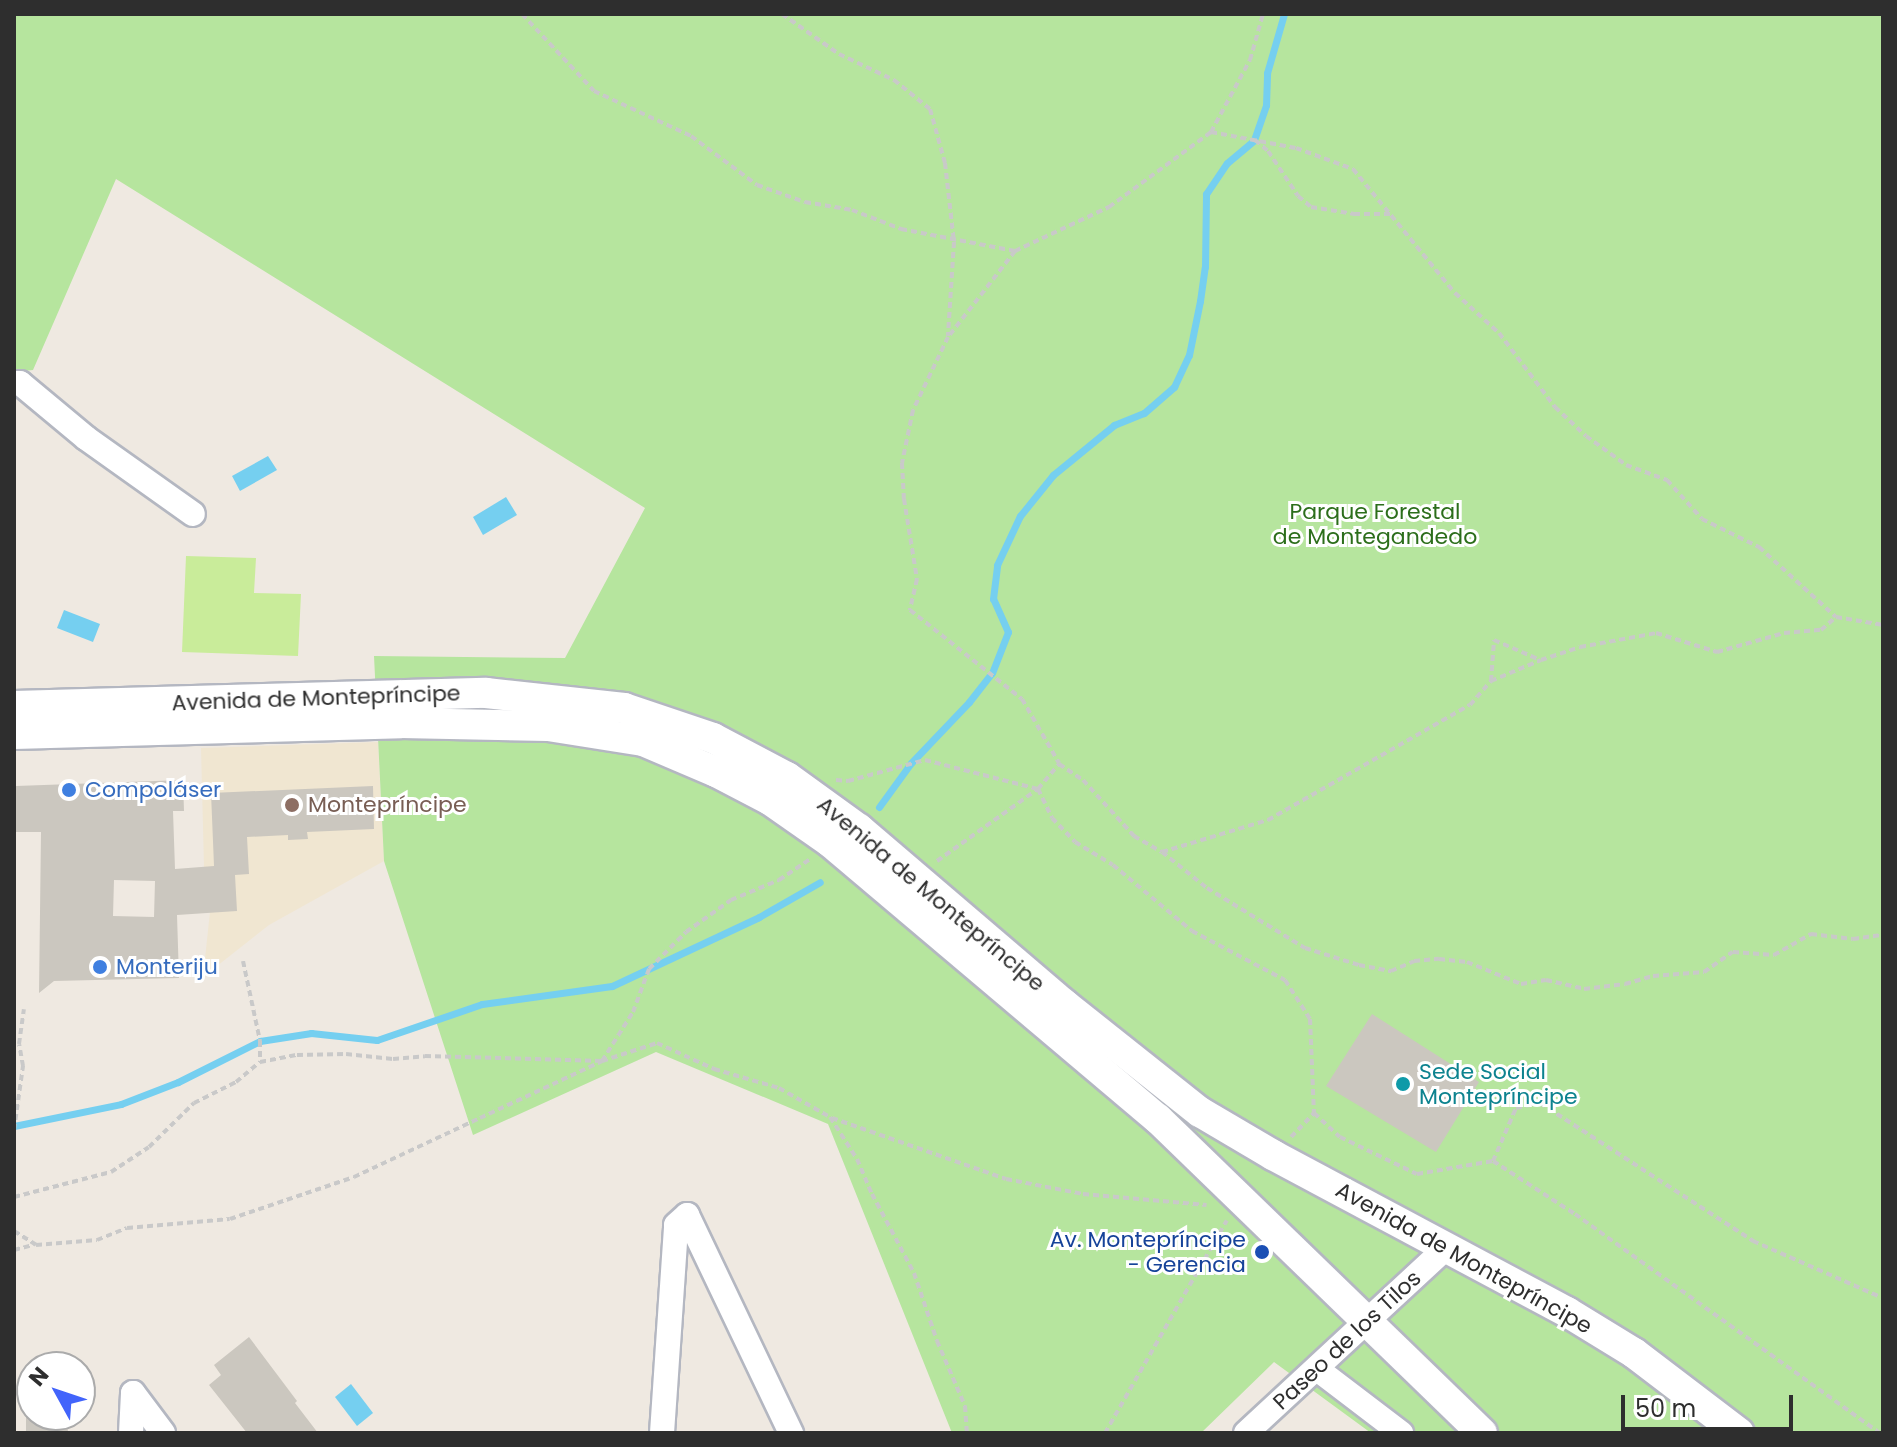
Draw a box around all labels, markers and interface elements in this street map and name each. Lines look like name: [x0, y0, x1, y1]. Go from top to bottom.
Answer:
park label: Parque Forestal de Montegandedo: [1273, 498, 1477, 550]
street label: Avenida de Montepríncipe: [171, 680, 461, 716]
place label: Compoláser: [85, 777, 221, 803]
marker: Compoláser: [60, 781, 78, 799]
street label: Avenida de Montepríncipe: [812, 791, 1050, 997]
place label: Montepríncipe: [308, 792, 467, 818]
marker: Montepríncipe: [283, 796, 301, 814]
place label: Monteriju: [116, 954, 218, 980]
marker: Monteriju: [91, 958, 109, 976]
place label: Sede Social Montepríncipe: [1419, 1058, 1578, 1110]
marker: Sede Social Montepríncipe: [1394, 1075, 1412, 1093]
street label: Avenida de Montepríncipe: [1331, 1176, 1597, 1340]
place label: Av. Montepríncipe - Gerencia: [1050, 1226, 1246, 1278]
marker: Av. Montepríncipe - Gerencia: [1253, 1243, 1271, 1261]
street label: Paseo de los Tilos: [1268, 1265, 1426, 1415]
north arrow: [16, 1351, 96, 1431]
text: N: [22, 1360, 56, 1393]
scale bar: [1625, 1379, 1797, 1429]
text: 50 m: [1635, 1392, 1696, 1425]

